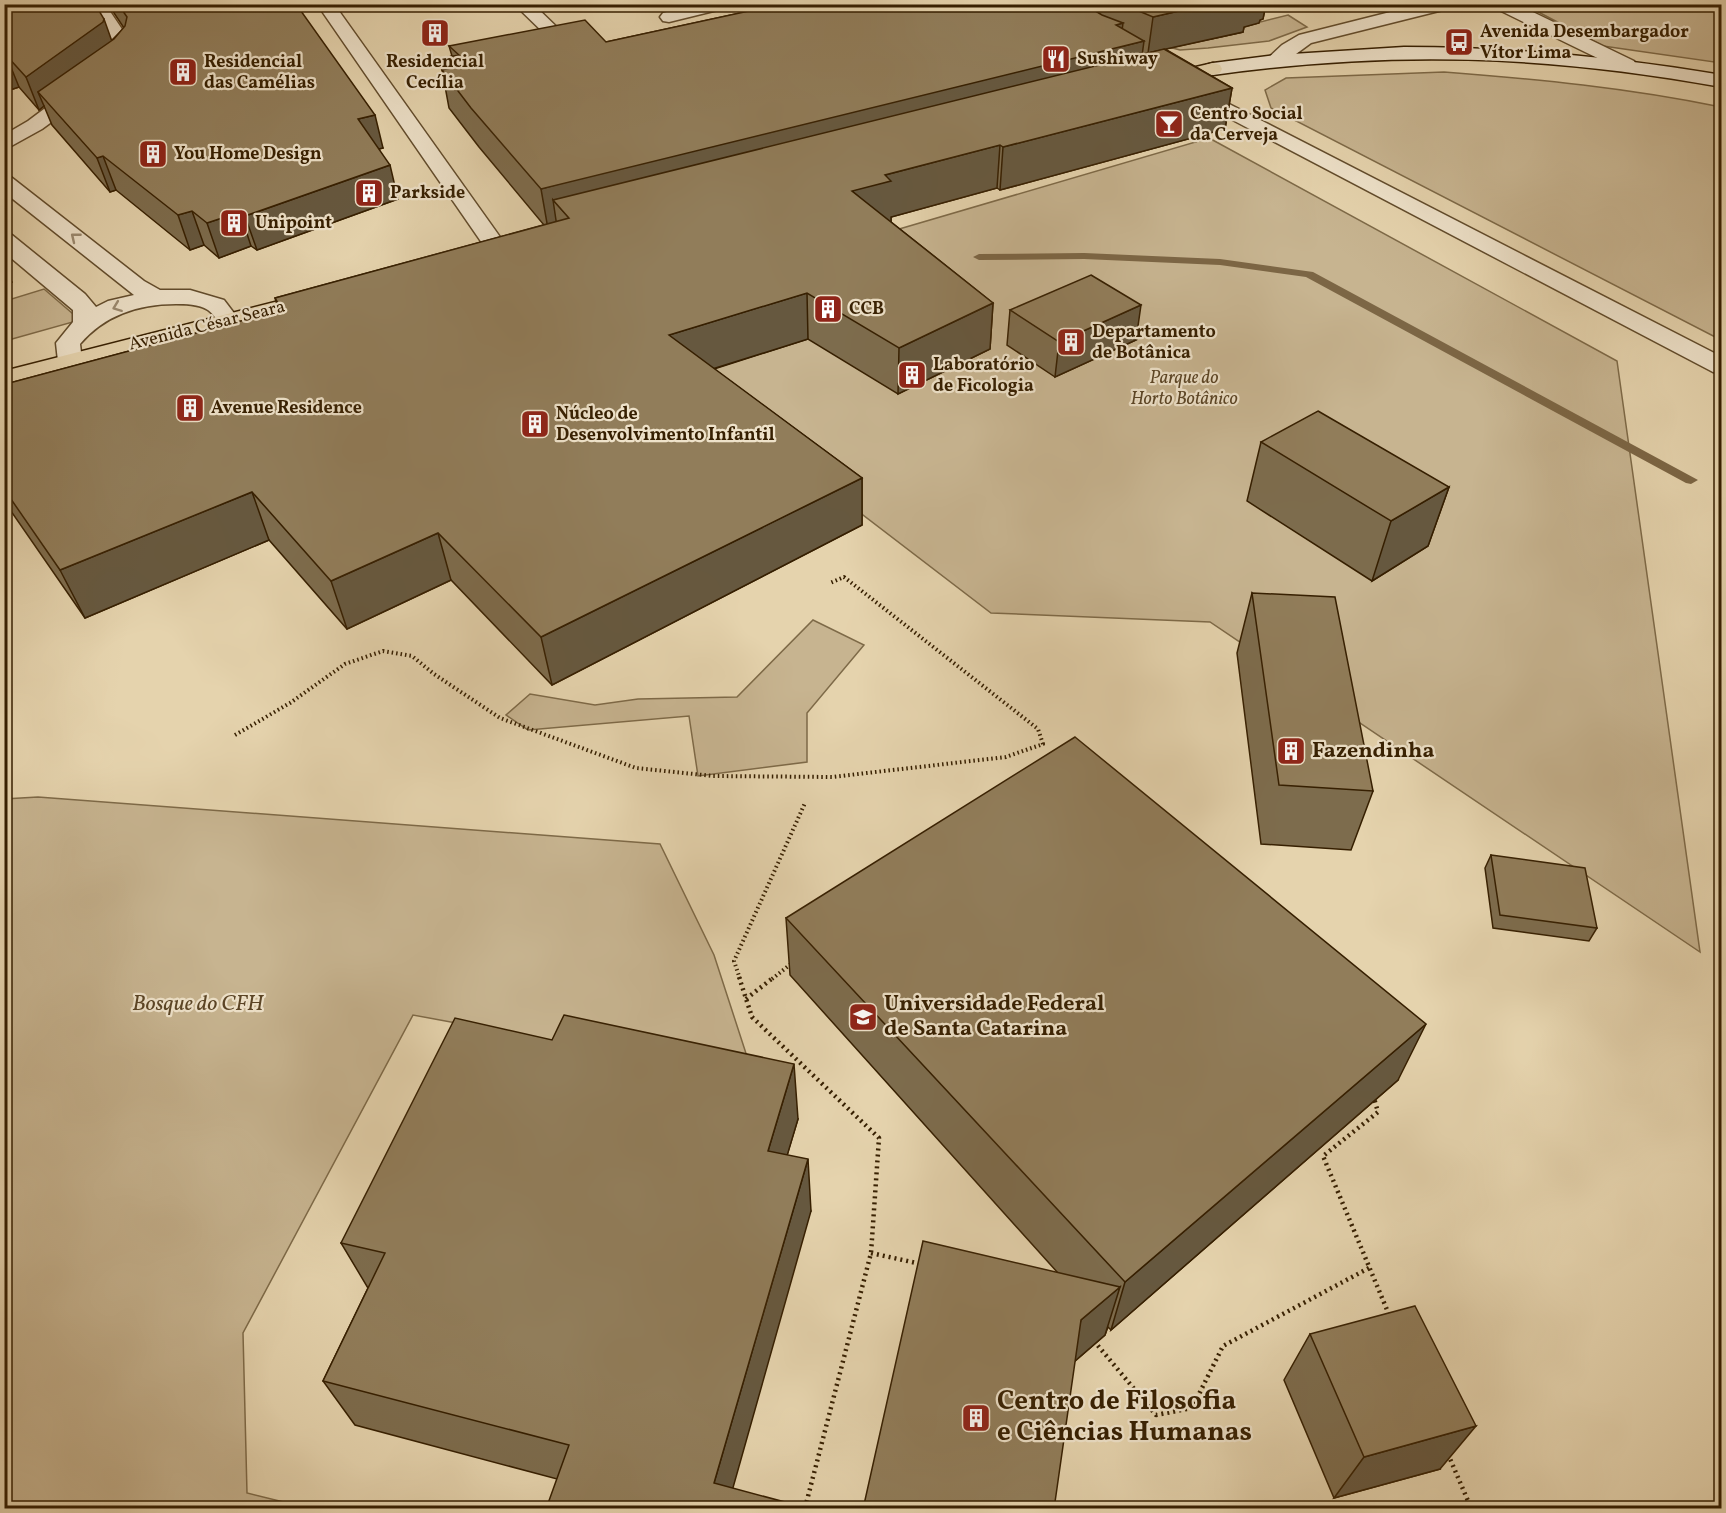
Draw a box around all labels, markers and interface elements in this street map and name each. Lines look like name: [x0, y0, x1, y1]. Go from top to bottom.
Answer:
building icon: Residencial Cecília: [419, 17, 451, 49]
place label: Avenida Desembargador Vítor Lima: [1480, 20, 1689, 66]
bus stop icon: Avenida Desembargador Vítor Lima: [1443, 26, 1475, 58]
restaurant icon: Sushiway: [1040, 43, 1072, 75]
place label: Sushiway: [1077, 47, 1158, 72]
place label: Residencial das Camélias: [204, 50, 315, 96]
place label: Residencial Cecília: [386, 50, 484, 96]
building icon: Residencial das Camélias: [167, 56, 199, 88]
place label: Centro Social da Cerveja: [1190, 102, 1303, 148]
bar icon: Centro Social da Cerveja: [1153, 108, 1185, 140]
building icon: You Home Design: [137, 138, 169, 170]
place label: You Home Design: [174, 142, 322, 167]
building icon: Parkside: [353, 177, 385, 209]
place label: Parkside: [390, 181, 465, 206]
building icon: Unipoint: [218, 207, 250, 239]
place label: Unipoint: [255, 211, 332, 236]
one-way arrow: [71, 234, 82, 245]
building icon: CCB: [812, 293, 844, 325]
street label: Avenida César Seara: [126, 294, 288, 358]
place label: CCB: [849, 297, 884, 322]
one-way arrow: [112, 300, 122, 313]
place label: Departamento de Botânica: [1092, 320, 1216, 366]
building icon: Departamento de Botânica: [1055, 326, 1087, 358]
place label: Laboratório de Ficologia: [933, 353, 1035, 399]
building icon: Laboratório de Ficologia: [896, 359, 928, 391]
park label: Parque do Horto Botânico: [1130, 366, 1238, 412]
building icon: Avenue Residence: [174, 392, 206, 424]
place label: Avenue Residence: [211, 396, 362, 421]
place label: Núcleo de Desenvolvimento Infantil: [556, 402, 775, 448]
building icon: Núcleo de Desenvolvimento Infantil: [519, 408, 551, 440]
building icon: Fazendinha: [1275, 735, 1307, 767]
place label: Fazendinha: [1312, 736, 1434, 767]
park label: Bosque do CFH: [132, 989, 264, 1020]
place label: Universidade Federal de Santa Catarina: [884, 989, 1104, 1045]
school or university icon: Universidade Federal de Santa Catarina: [847, 1001, 879, 1033]
place label: Centro de Filosofia e Ciências Humanas: [997, 1383, 1252, 1452]
building icon: Centro de Filosofia e Ciências Humanas: [960, 1402, 992, 1434]

